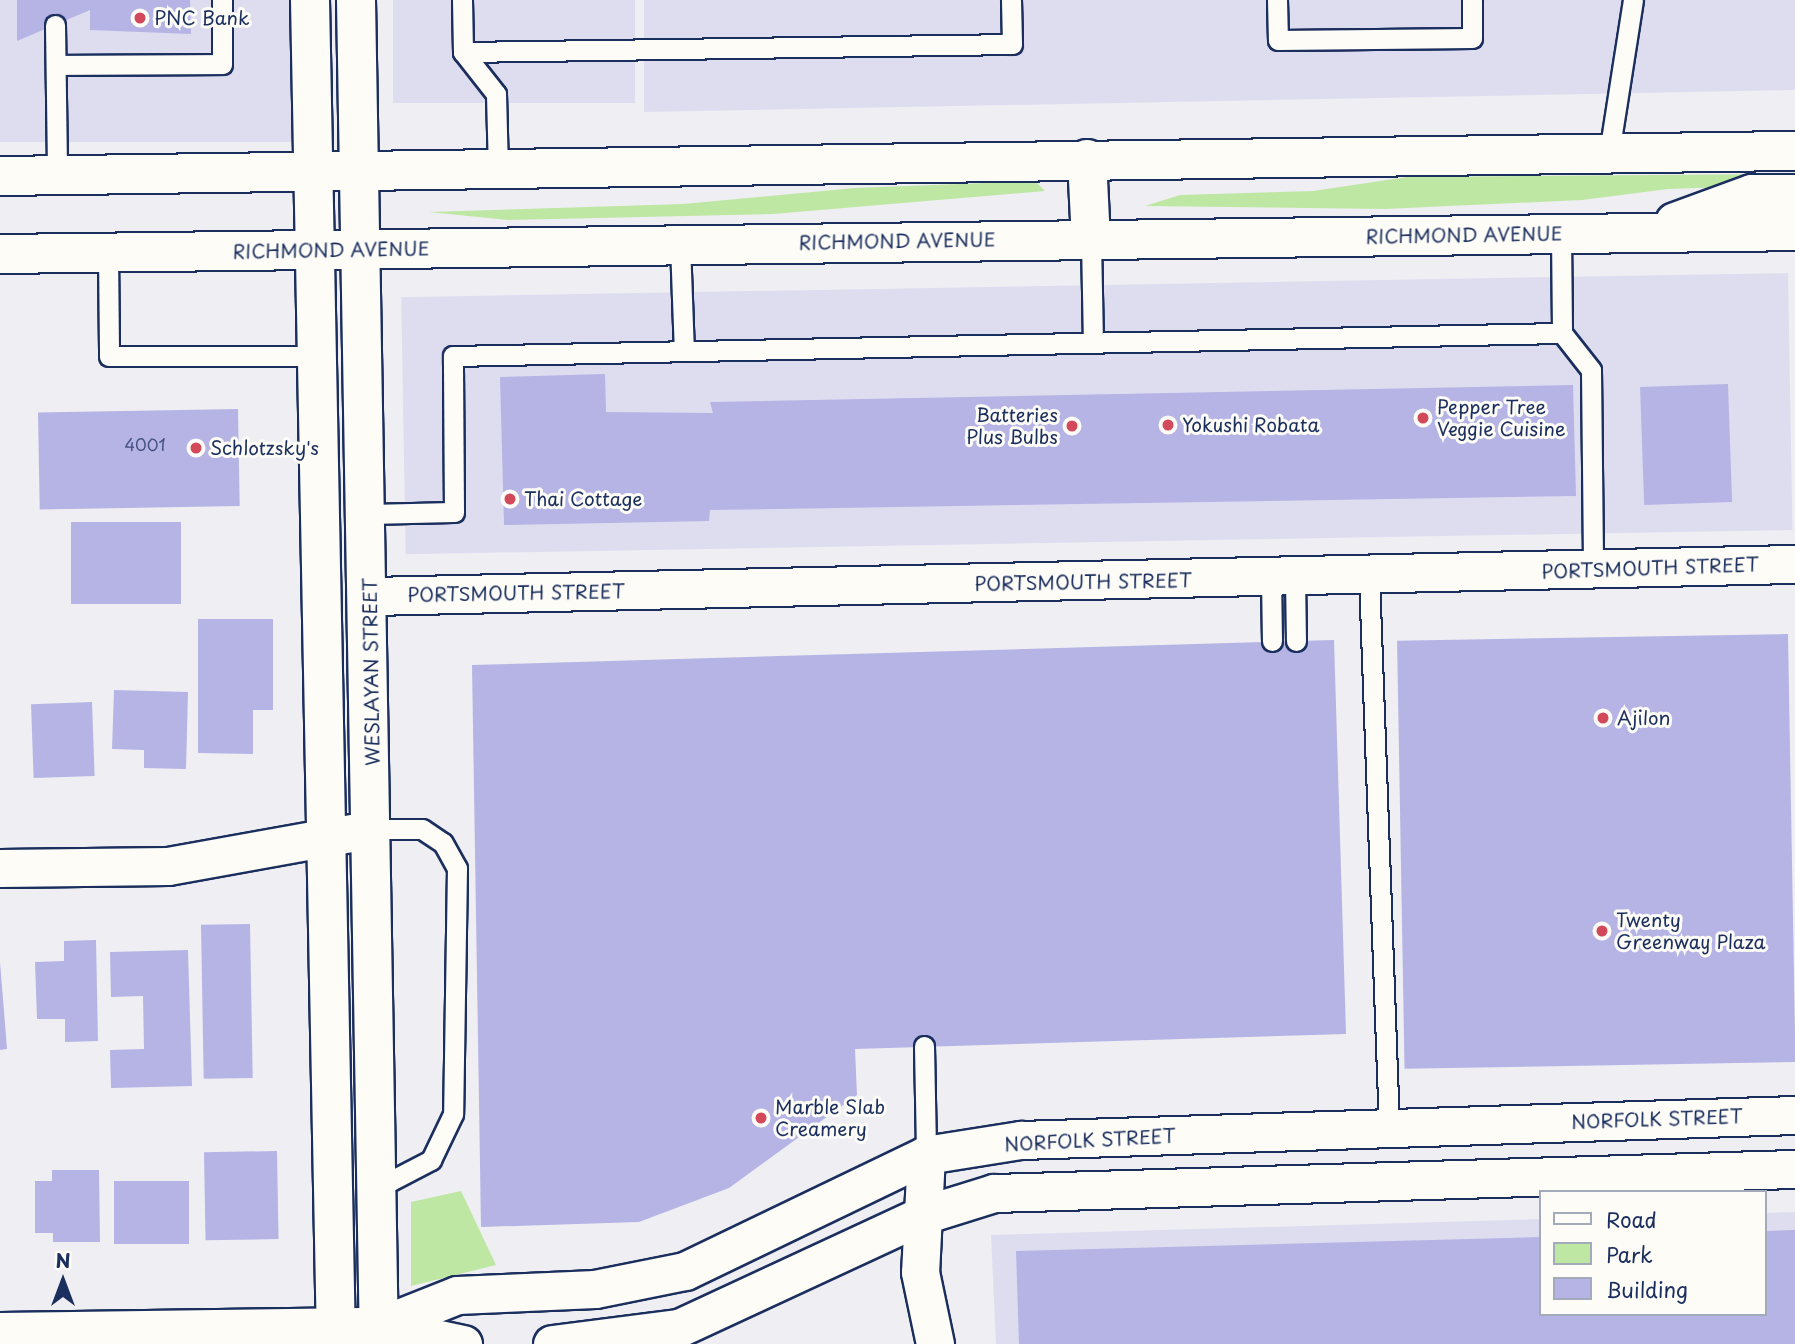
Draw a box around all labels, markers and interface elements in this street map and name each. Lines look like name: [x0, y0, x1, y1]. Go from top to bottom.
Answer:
place label: PNC Bank: [154, 7, 249, 29]
marker: PNC Bank: [132, 10, 148, 26]
street label: RICHMOND AVENUE: [1366, 222, 1562, 248]
street label: RICHMOND AVENUE: [799, 228, 995, 254]
street label: RICHMOND AVENUE: [233, 237, 429, 263]
place label: Pepper Tree Veggie Cuisine: [1437, 396, 1567, 440]
place label: Batteries Plus Bulbs: [965, 404, 1058, 448]
marker: Pepper Tree Veggie Cuisine: [1415, 410, 1431, 426]
place label: Yokushi Robata: [1182, 414, 1319, 436]
marker: Yokushi Robata: [1160, 417, 1176, 433]
marker: Batteries Plus Bulbs: [1064, 418, 1080, 434]
house number: 4001: [124, 434, 166, 454]
place label: Schlotzsky's: [210, 437, 319, 459]
marker: Schlotzsky's: [188, 440, 204, 456]
place label: Thai Cottage: [524, 488, 643, 510]
marker: Thai Cottage: [502, 491, 518, 507]
street label: PORTSMOUTH STREET: [1541, 553, 1759, 583]
street label: PORTSMOUTH STREET: [974, 569, 1192, 595]
street label: WESLAYAN STREET: [358, 577, 384, 767]
street label: PORTSMOUTH STREET: [407, 580, 625, 606]
place label: Ajilon: [1617, 707, 1670, 729]
marker: Ajilon: [1595, 710, 1611, 726]
place label: Twenty Greenway Plaza: [1616, 909, 1766, 953]
marker: Twenty Greenway Plaza: [1594, 923, 1610, 939]
place label: Marble Slab Creamery: [775, 1096, 885, 1140]
street label: NORFOLK STREET: [1570, 1105, 1744, 1133]
marker: Marble Slab Creamery: [753, 1110, 769, 1126]
street label: NORFOLK STREET: [1003, 1124, 1177, 1156]
legend: [1540, 1190, 1767, 1316]
text: Road: [1606, 1203, 1657, 1235]
text: Park: [1606, 1238, 1653, 1270]
north arrow: [28, 1246, 98, 1316]
text: N: [55, 1246, 71, 1274]
text: Building: [1606, 1273, 1688, 1305]

